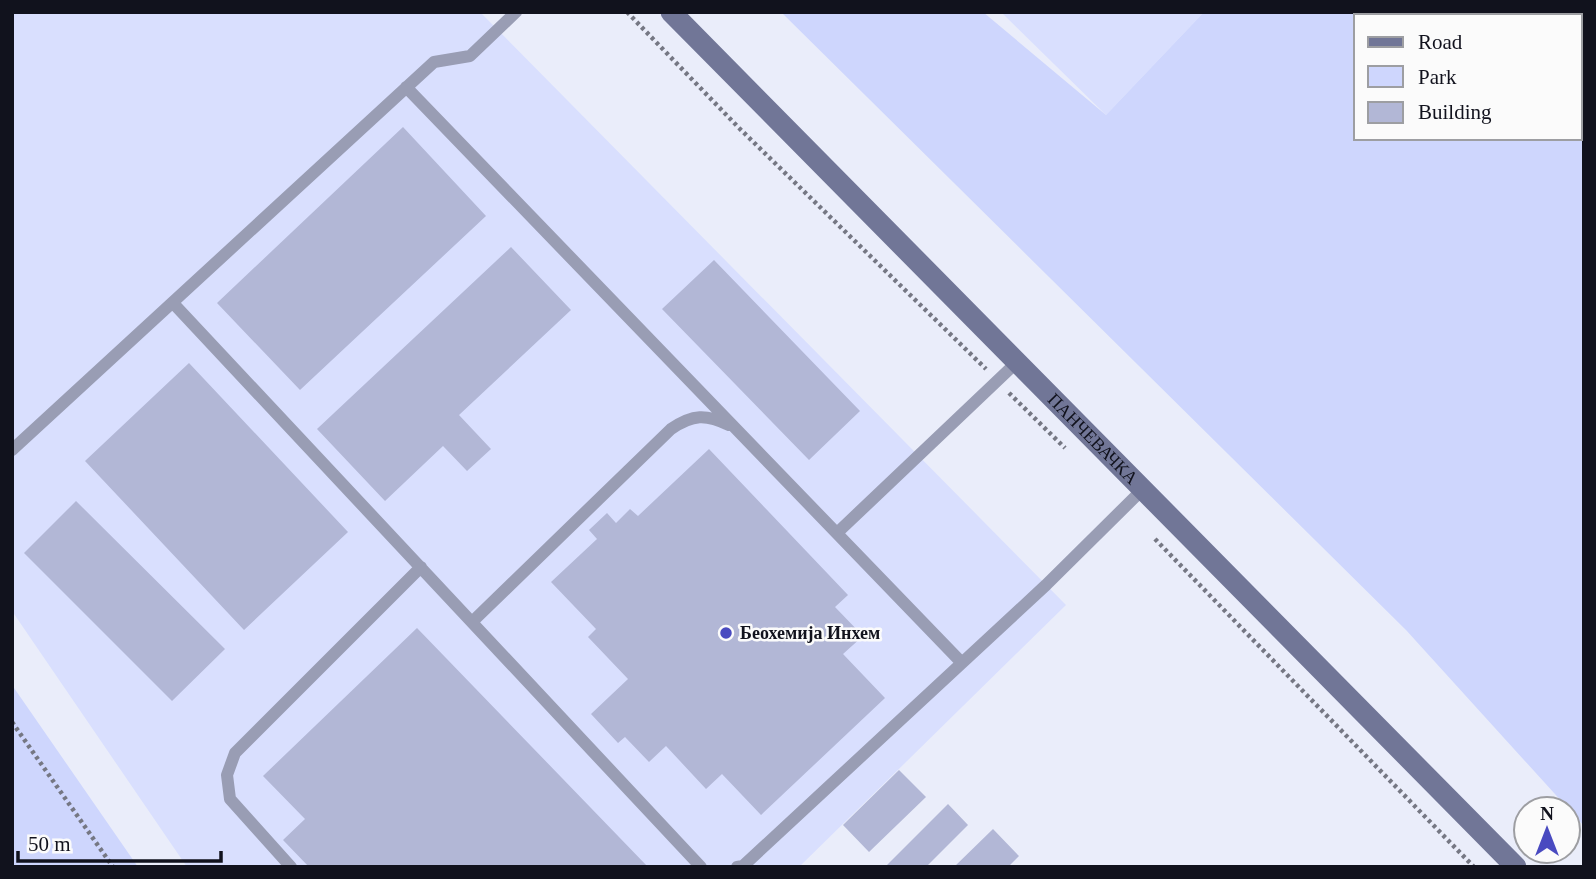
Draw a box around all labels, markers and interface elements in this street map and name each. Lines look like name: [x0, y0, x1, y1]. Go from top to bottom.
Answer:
legend: [1354, 14, 1582, 140]
text: Road: [1418, 30, 1463, 54]
text: Park: [1418, 65, 1457, 89]
text: Building: [1418, 100, 1492, 124]
street label: ПАНЧЕВАЧКА: [1044, 389, 1142, 488]
place label: Беохемија Инхем: [740, 623, 880, 643]
marker: Беохемија Инхем: [718, 625, 734, 641]
north arrow: [1512, 795, 1582, 865]
text: N: [1540, 803, 1554, 824]
scale bar: [18, 820, 220, 864]
text: 50 m: [28, 832, 71, 856]

